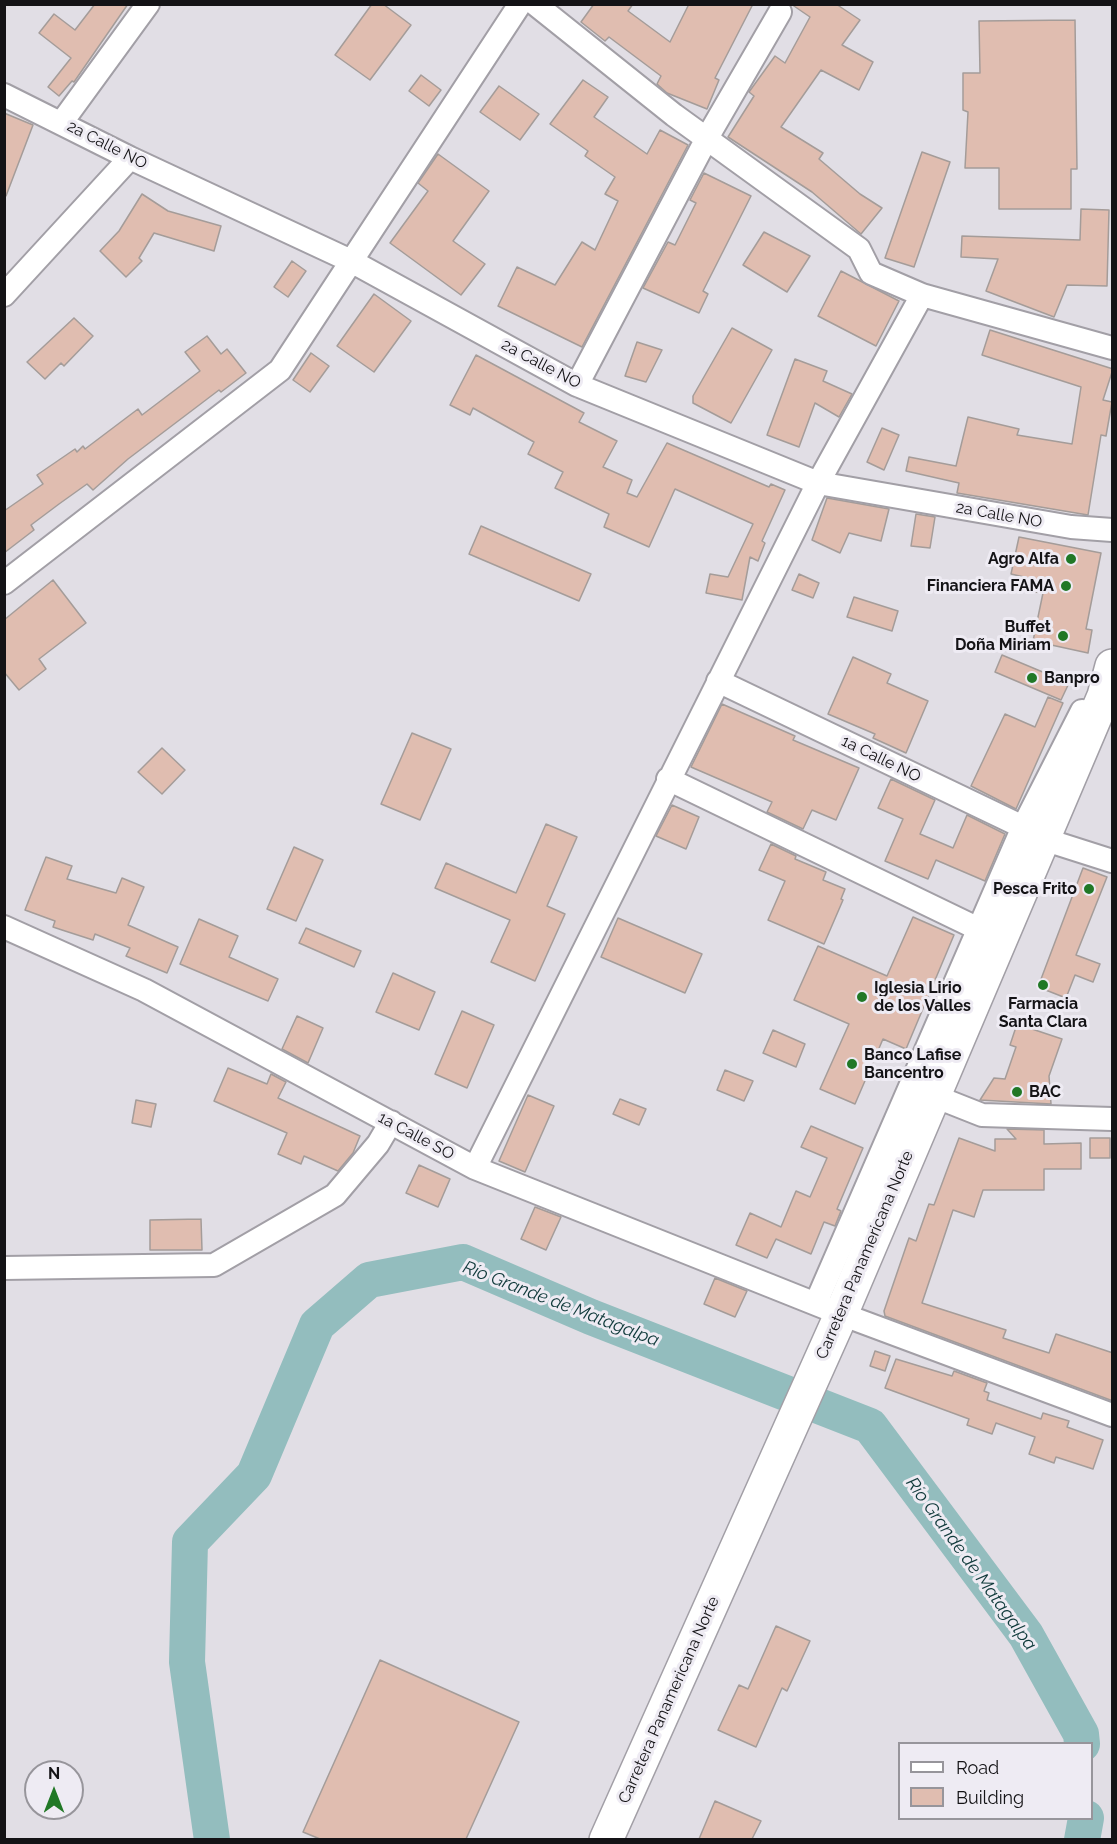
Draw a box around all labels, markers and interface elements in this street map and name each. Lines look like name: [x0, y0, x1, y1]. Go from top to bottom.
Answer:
street label: 2a Calle NO: [64, 117, 150, 173]
street label: 2a Calle NO: [498, 335, 584, 393]
street label: 2a Calle NO: [954, 498, 1044, 532]
place label: Agro Alfa: [988, 549, 1059, 569]
marker: Agro Alfa: [1064, 552, 1078, 566]
place label: Financiera FAMA: [927, 576, 1054, 596]
marker: Financiera FAMA: [1059, 579, 1073, 593]
place label: Buffet Doña Miriam: [955, 617, 1051, 655]
marker: Buffet Doña Miriam: [1056, 629, 1070, 643]
place label: Banpro: [1044, 668, 1100, 688]
marker: Banpro: [1025, 671, 1039, 685]
street label: 1a Calle NO: [838, 732, 924, 786]
place label: Pesca Frito: [993, 879, 1077, 899]
marker: Pesca Frito: [1082, 882, 1096, 896]
place label: Iglesia Lirio de los Valles: [874, 978, 971, 1016]
marker: Farmacia Santa Clara: [1036, 978, 1050, 992]
marker: Iglesia Lirio de los Valles: [855, 990, 869, 1004]
place label: Farmacia Santa Clara: [999, 994, 1087, 1032]
place label: Banco Lafise Bancentro: [864, 1045, 961, 1083]
marker: Banco Lafise Bancentro: [845, 1057, 859, 1071]
place label: BAC: [1029, 1082, 1061, 1102]
marker: BAC: [1010, 1085, 1024, 1099]
street label: 1a Calle SO: [375, 1108, 457, 1164]
street label: Carretera Panamericana Norte: [812, 1148, 918, 1362]
water label: Río Grande de Matagalpa: [460, 1257, 662, 1351]
water label: Río Grande de Matagalpa: [901, 1473, 1041, 1655]
street label: Carretera Panamericana Norte: [615, 1594, 723, 1806]
legend: [898, 1742, 1093, 1820]
text: Road: [956, 1757, 999, 1778]
north arrow: [24, 1760, 84, 1820]
text: N: [48, 1764, 60, 1783]
text: Building: [956, 1787, 1024, 1808]

